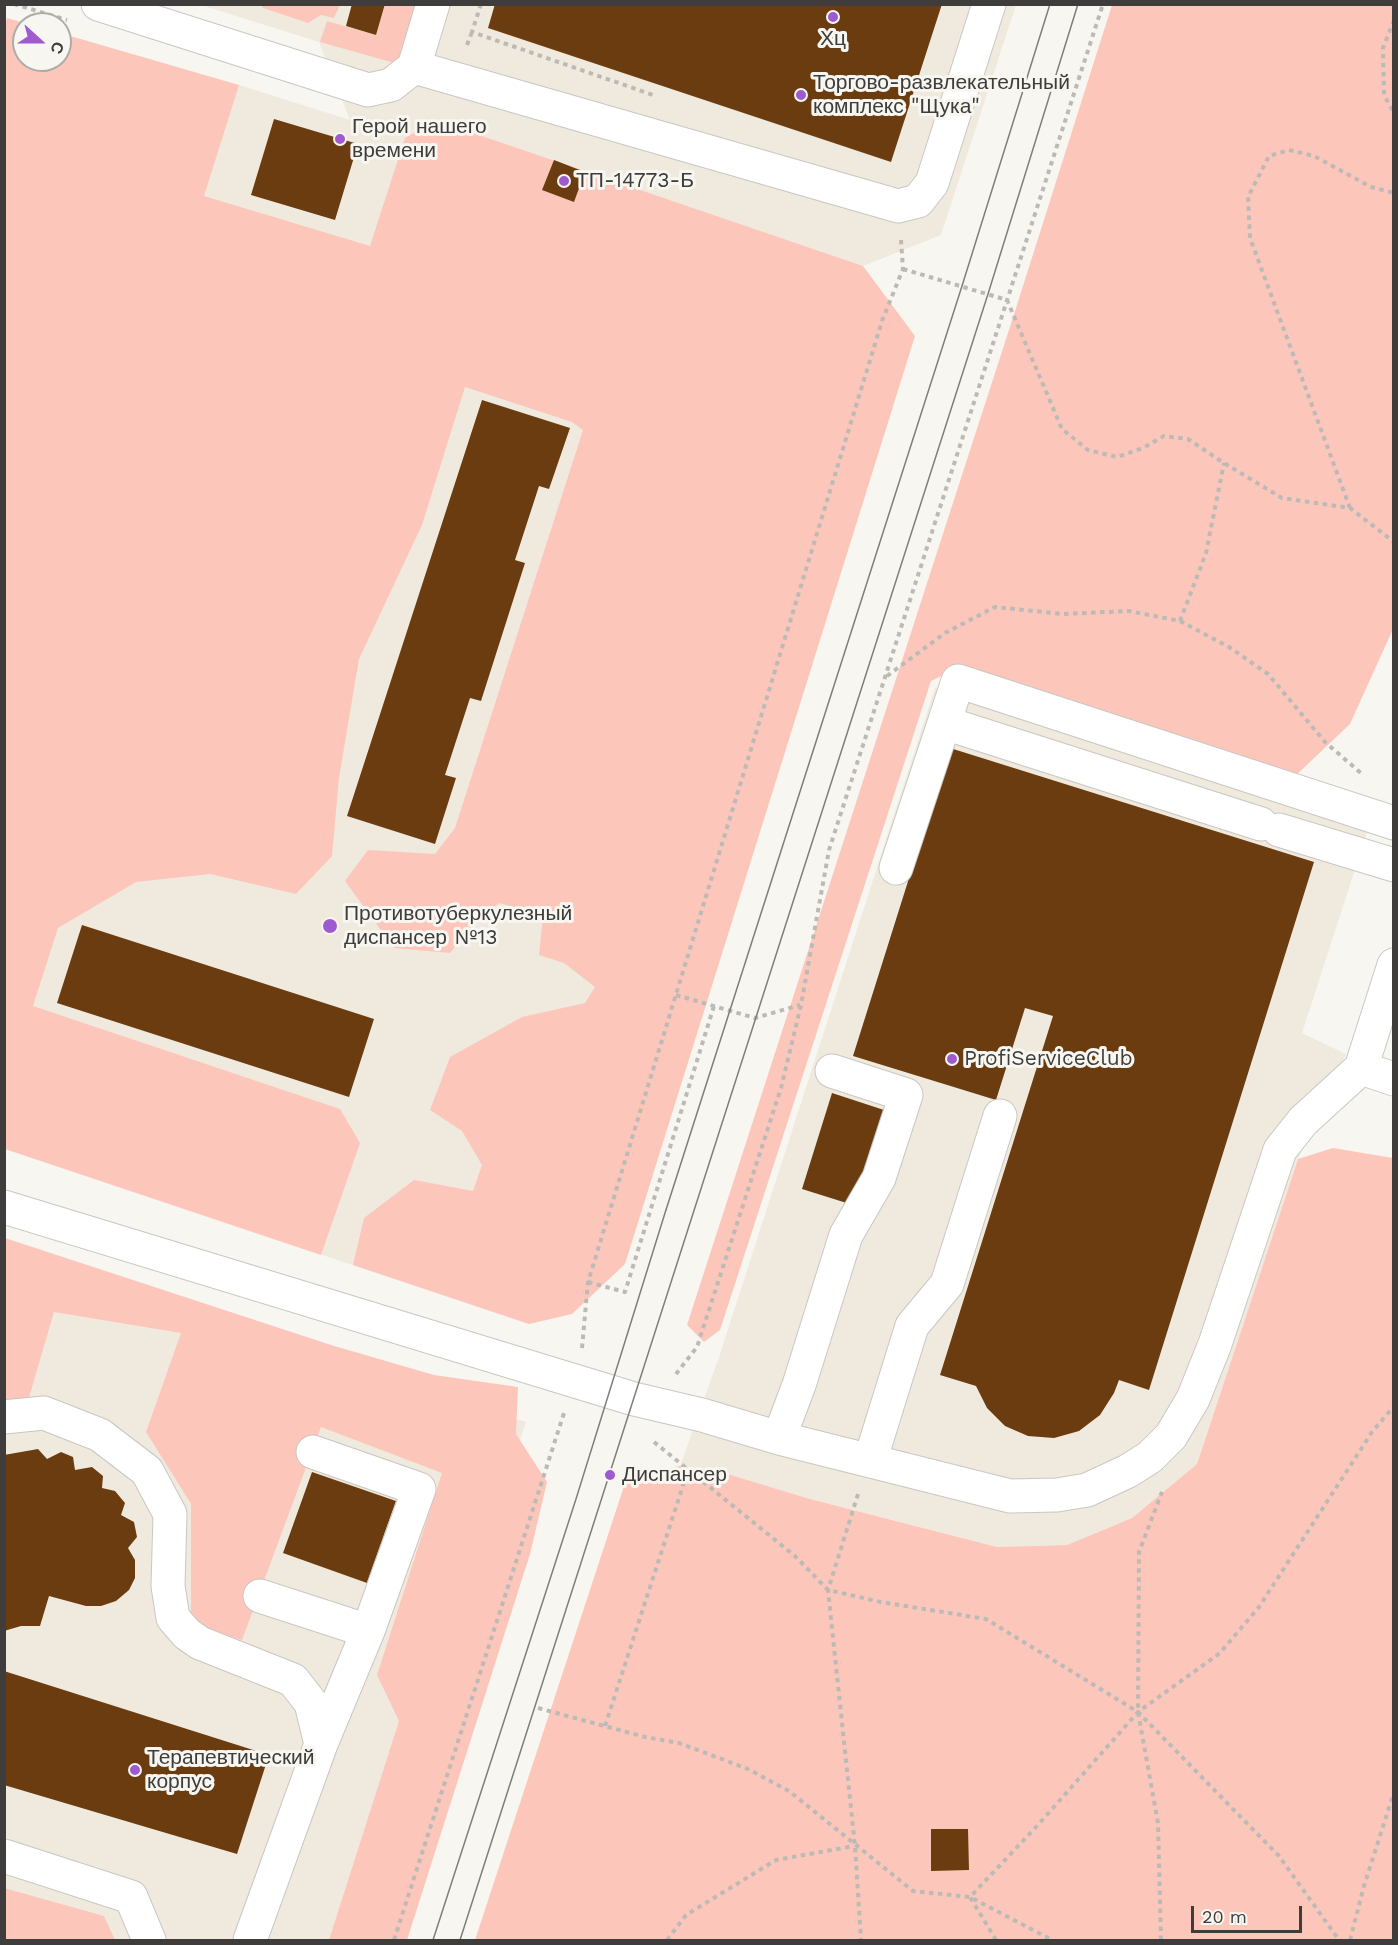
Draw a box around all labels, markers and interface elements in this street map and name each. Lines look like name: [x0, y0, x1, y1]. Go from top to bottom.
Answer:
marker: Хц: [826, 10, 840, 24]
north arrow: [12, 12, 72, 72]
place label: Хц: [820, 26, 846, 52]
text: С: [46, 39, 68, 57]
place label: Торгово-развлекательный комплекс "Щука": [813, 70, 1070, 120]
marker: Торгово-развлекательный комплекс "Щука": [794, 88, 808, 102]
place label: Герой нашего времени: [352, 114, 487, 164]
marker: Герой нашего времени: [333, 132, 347, 146]
place label: ТП-14773-Б: [576, 168, 694, 194]
marker: ТП-14773-Б: [557, 174, 571, 188]
place label: Противотуберкулезный диспансер №13: [344, 901, 572, 951]
marker: Противотуберкулезный диспансер №13: [321, 917, 339, 935]
place label: ProfiServiceClub: [964, 1046, 1133, 1072]
marker: ProfiServiceClub: [945, 1052, 959, 1066]
place label: Диспансер: [622, 1462, 727, 1488]
marker: Диспансер: [603, 1468, 617, 1482]
place label: Терапевтический корпус: [147, 1745, 315, 1795]
marker: Терапевтический корпус: [128, 1763, 142, 1777]
scale bar: [1194, 1894, 1305, 1932]
text: 20 m: [1202, 1906, 1247, 1927]

